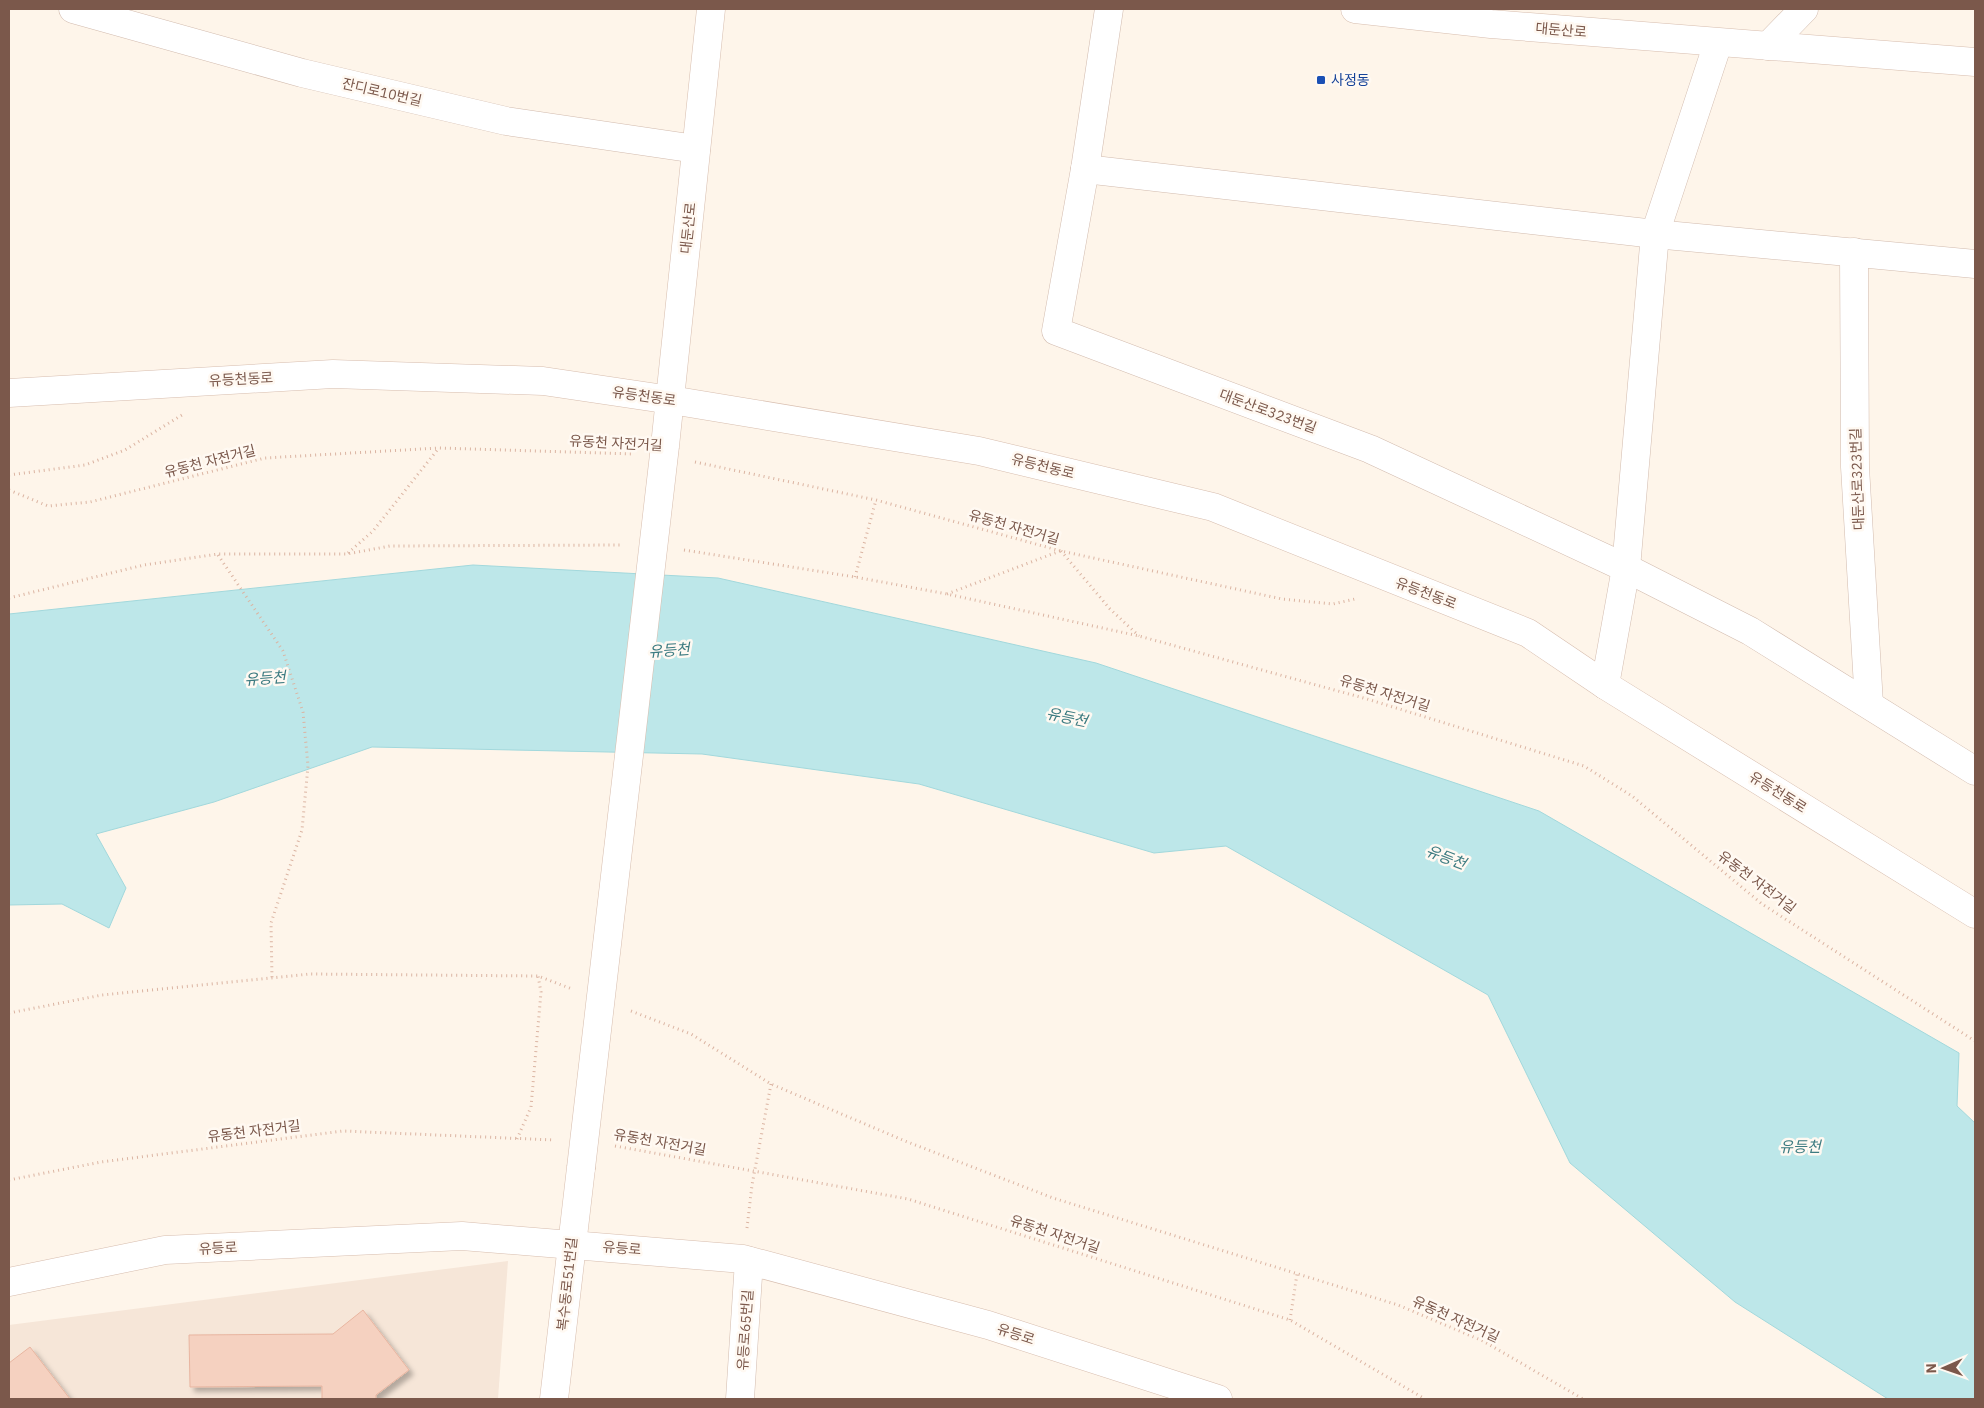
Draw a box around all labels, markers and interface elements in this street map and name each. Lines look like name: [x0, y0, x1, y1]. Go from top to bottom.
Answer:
street label: 대둔산로: [1535, 19, 1588, 41]
place label: 사정동: [1331, 71, 1370, 89]
street label: 잔디로10번길: [340, 74, 424, 110]
marker: 사정동: [1315, 74, 1327, 86]
street label: 대둔산로: [676, 201, 700, 255]
street label: 유등천동로: [208, 368, 274, 390]
street label: 유등천동로: [611, 383, 677, 409]
street label: 대둔산로323번길: [1217, 385, 1319, 437]
street label: 대둔산로323번길: [1846, 427, 1868, 531]
street label: 유동천 자전거길: [569, 432, 663, 454]
street label: 유동천 자전거길: [162, 441, 258, 481]
street label: 유등천동로: [1010, 449, 1077, 483]
street label: 유동천 자전거길: [967, 505, 1061, 549]
street label: 유등천동로: [1393, 573, 1459, 613]
water label: 유등천: [648, 639, 693, 661]
water label: 유등천: [244, 667, 289, 689]
street label: 유동천 자전거길: [1338, 671, 1432, 715]
water label: 유등천: [1045, 703, 1091, 731]
street label: 유등천동로: [1746, 767, 1810, 817]
water label: 유등천: [1423, 841, 1471, 874]
street label: 유동천 자전거길: [1714, 847, 1800, 917]
street label: 유동천 자전거길: [207, 1116, 301, 1146]
street label: 유동천 자전거길: [612, 1125, 708, 1159]
water label: 유등천: [1779, 1137, 1823, 1156]
street label: 유동천 자전거길: [1008, 1211, 1102, 1257]
street label: 복수동로51번길: [553, 1236, 581, 1332]
street label: 유등로: [602, 1237, 642, 1259]
street label: 유등로: [198, 1238, 238, 1258]
street label: 유등로65번길: [733, 1289, 757, 1371]
street label: 유동천 자전거길: [1410, 1292, 1502, 1346]
street label: 유등로: [995, 1319, 1037, 1349]
north arrow: [1919, 1343, 1969, 1393]
text: N: [1922, 1363, 1940, 1374]

